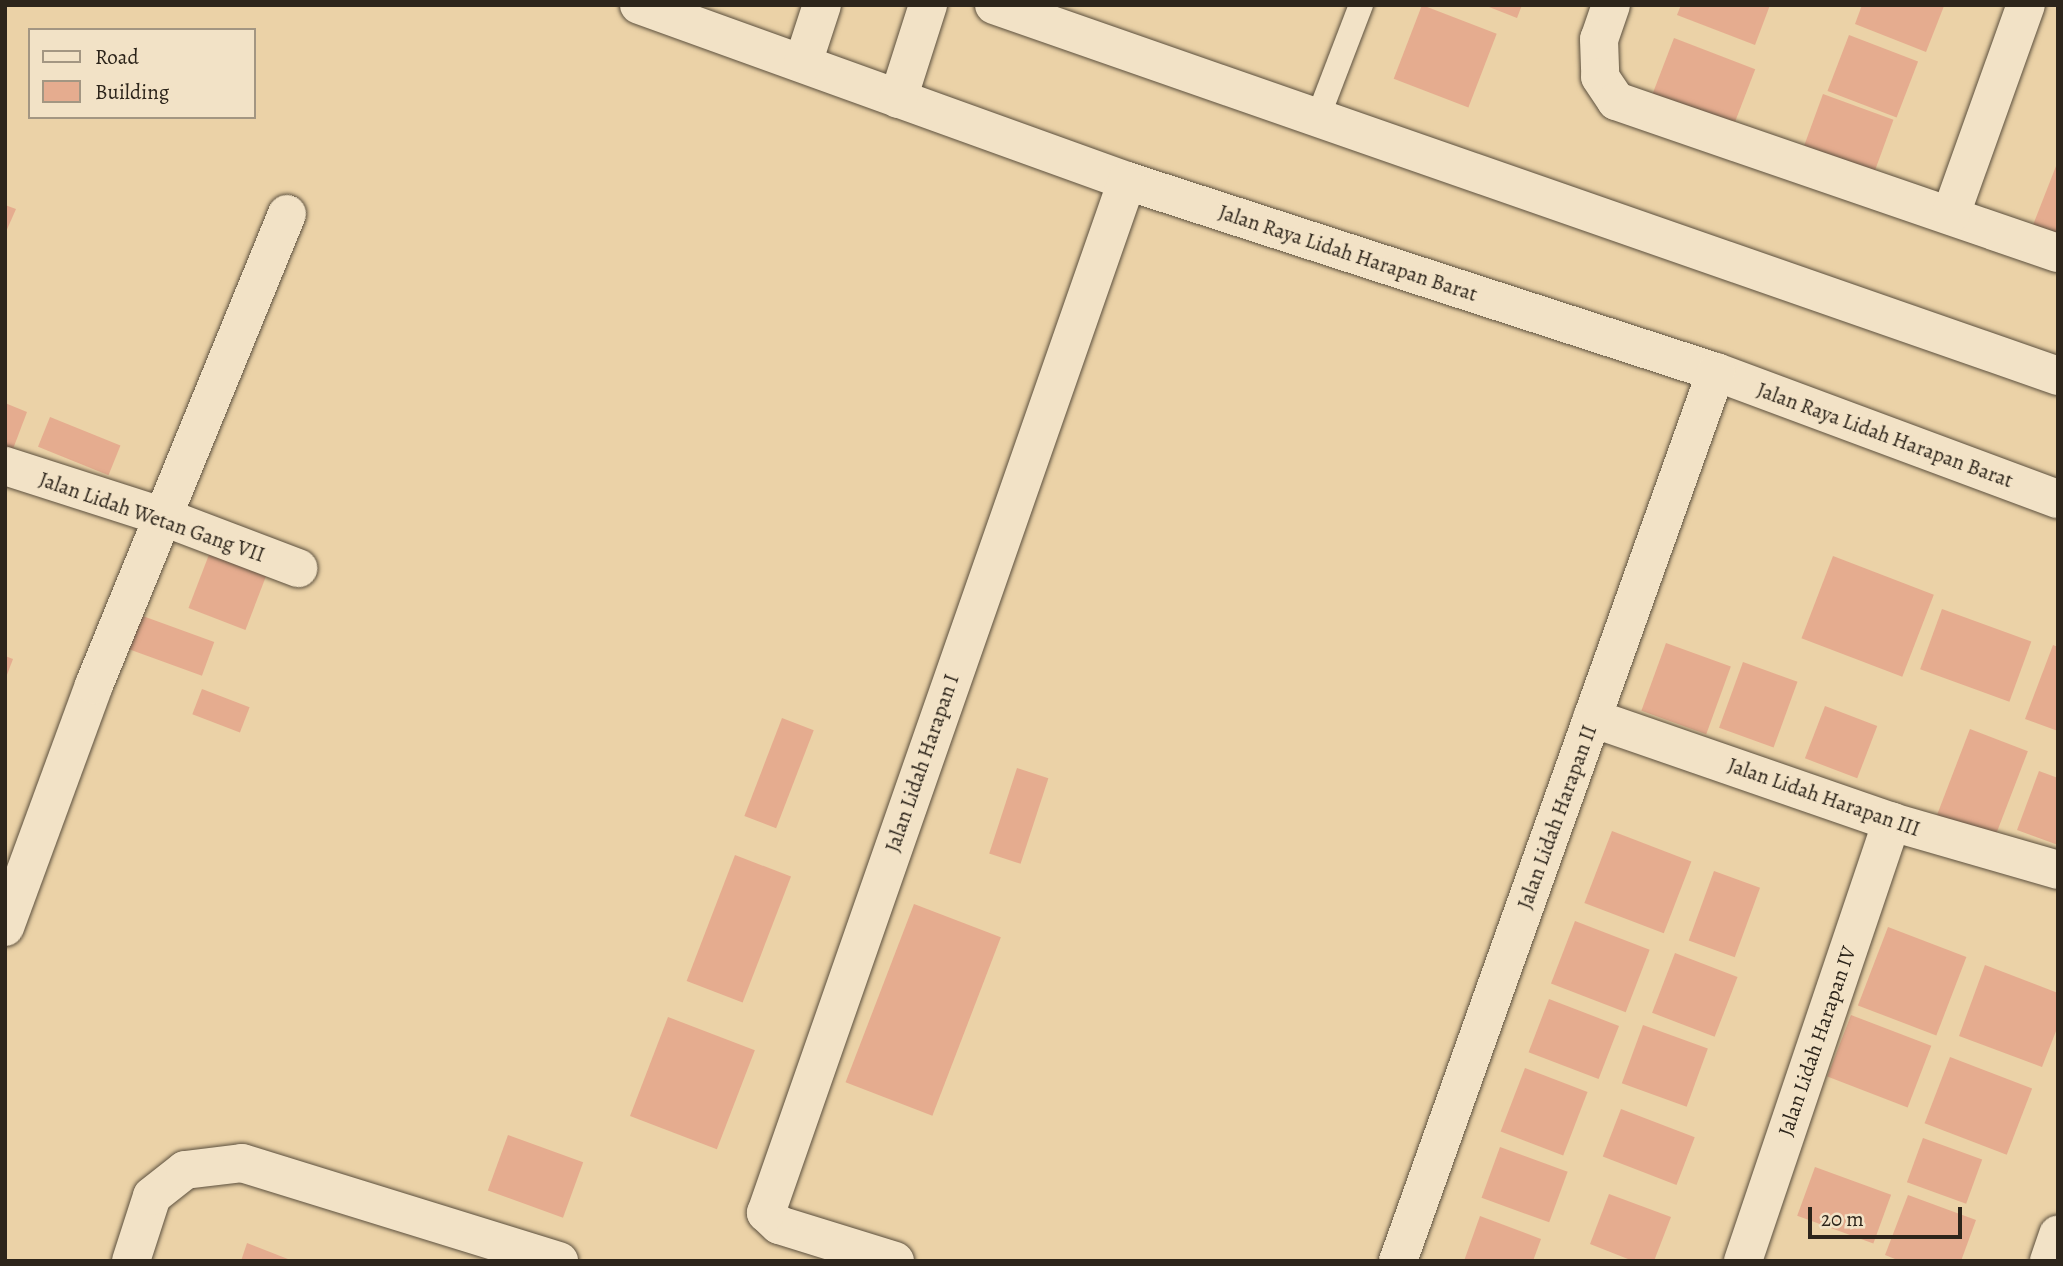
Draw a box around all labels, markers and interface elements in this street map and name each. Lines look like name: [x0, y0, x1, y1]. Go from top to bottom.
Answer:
legend: [28, 28, 256, 119]
text: Road: [95, 43, 139, 71]
text: Building: [95, 78, 169, 106]
street label: Jalan Raya Lidah Harapan Barat: [1215, 199, 1481, 307]
street label: Jalan Raya Lidah Harapan Barat: [1754, 377, 2016, 493]
street label: Jalan Lidah Wetan Gang VII: [36, 466, 268, 568]
street label: Jalan Lidah Harapan I: [880, 671, 964, 855]
street label: Jalan Lidah Harapan II: [1512, 721, 1602, 913]
street label: Jalan Lidah Harapan III: [1725, 752, 1923, 842]
street label: Jalan Lidah Harapan IV: [1773, 943, 1861, 1139]
scale bar: [1811, 1192, 1965, 1236]
text: 20 m: [1821, 1205, 1864, 1233]

